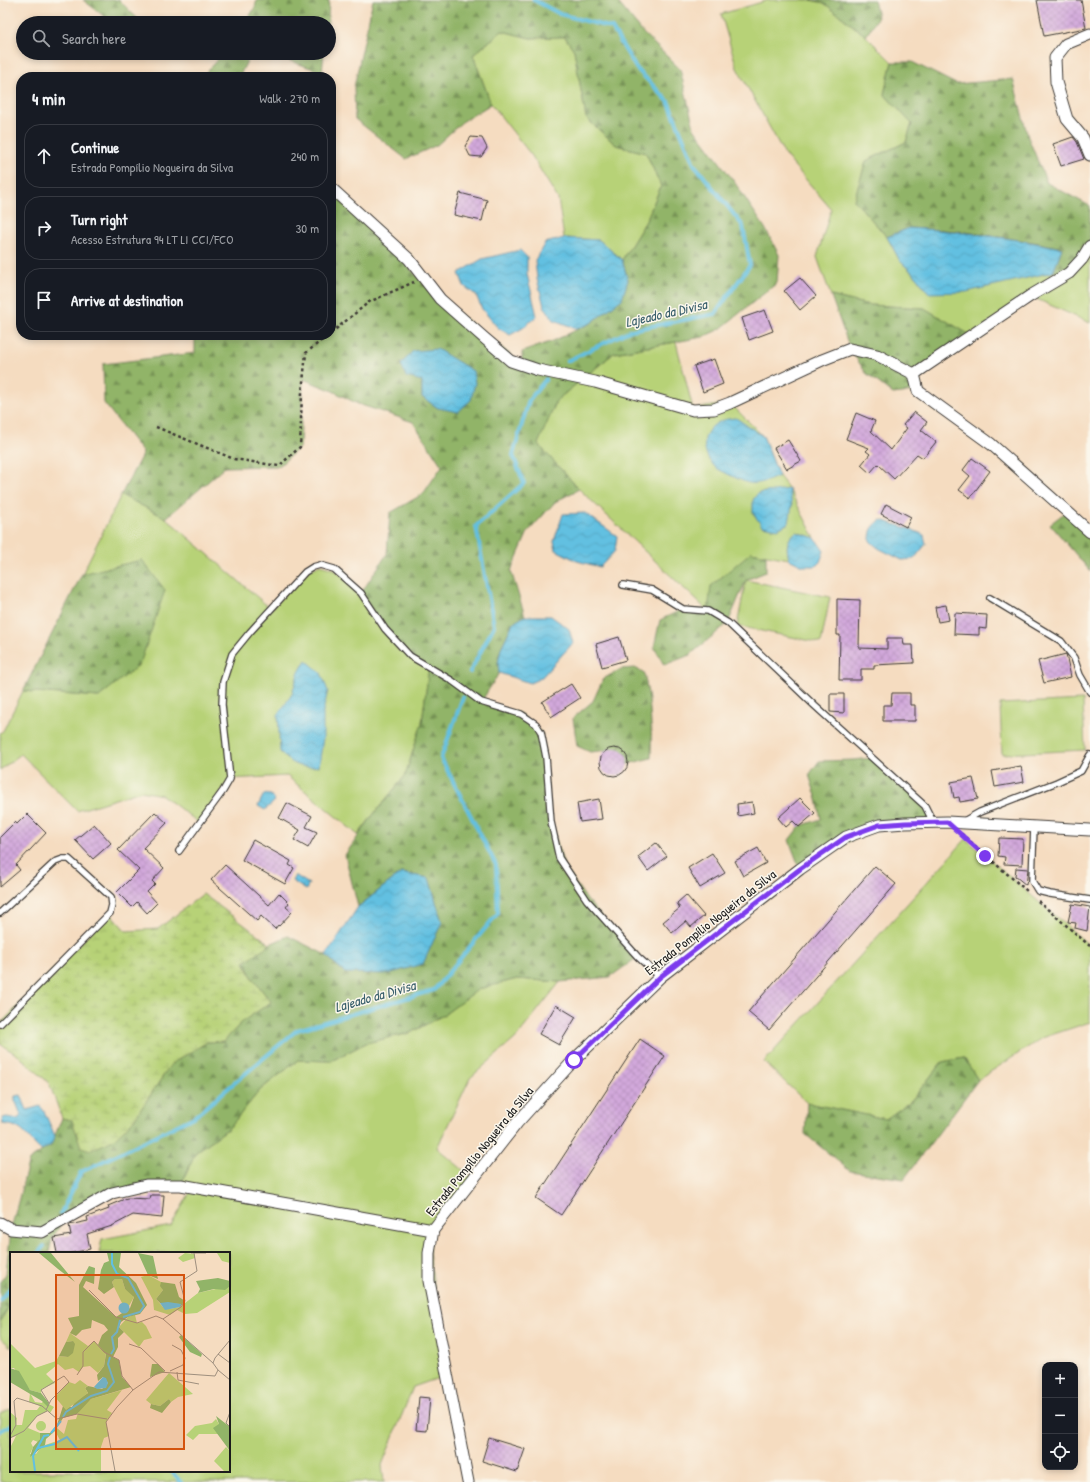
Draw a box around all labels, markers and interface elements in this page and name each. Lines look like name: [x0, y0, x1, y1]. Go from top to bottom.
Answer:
search box: [16, 16, 336, 60]
icon: search: [30, 27, 52, 49]
text: Search here: [62, 28, 126, 49]
text: 4 min: [32, 87, 65, 110]
text: Walk · 270 m: [259, 89, 320, 107]
text: Continue: [71, 137, 119, 158]
icon: ahead: [33, 145, 55, 167]
text: 240 m: [290, 147, 319, 165]
text: Estrada Pompílio Nogueira da Silva: [71, 158, 233, 176]
text: Turn right: [71, 209, 127, 230]
icon: right: [33, 217, 55, 239]
text: 30 m: [296, 219, 319, 237]
text: Acesso Estrutura 94 LT LI CCI/FCO: [71, 230, 233, 248]
icon: arrive: [33, 289, 55, 311]
text: Arrive at destination: [71, 290, 183, 311]
water label: Lajeado da Divisa: [623, 294, 710, 331]
route end: [976, 847, 994, 865]
street label: Estrada Pompílio Nogueira da Silva: [641, 865, 779, 979]
water label: Lajeado da Divisa: [332, 975, 419, 1016]
route start: [565, 1051, 583, 1069]
street label: Estrada Pompílio Nogueira da Silva: [421, 1082, 537, 1220]
inset map: [10, 1252, 230, 1472]
map controls: [1042, 1362, 1078, 1470]
button: +: [1042, 1362, 1078, 1398]
button: −: [1042, 1398, 1078, 1434]
button: locate: [1042, 1434, 1078, 1470]

